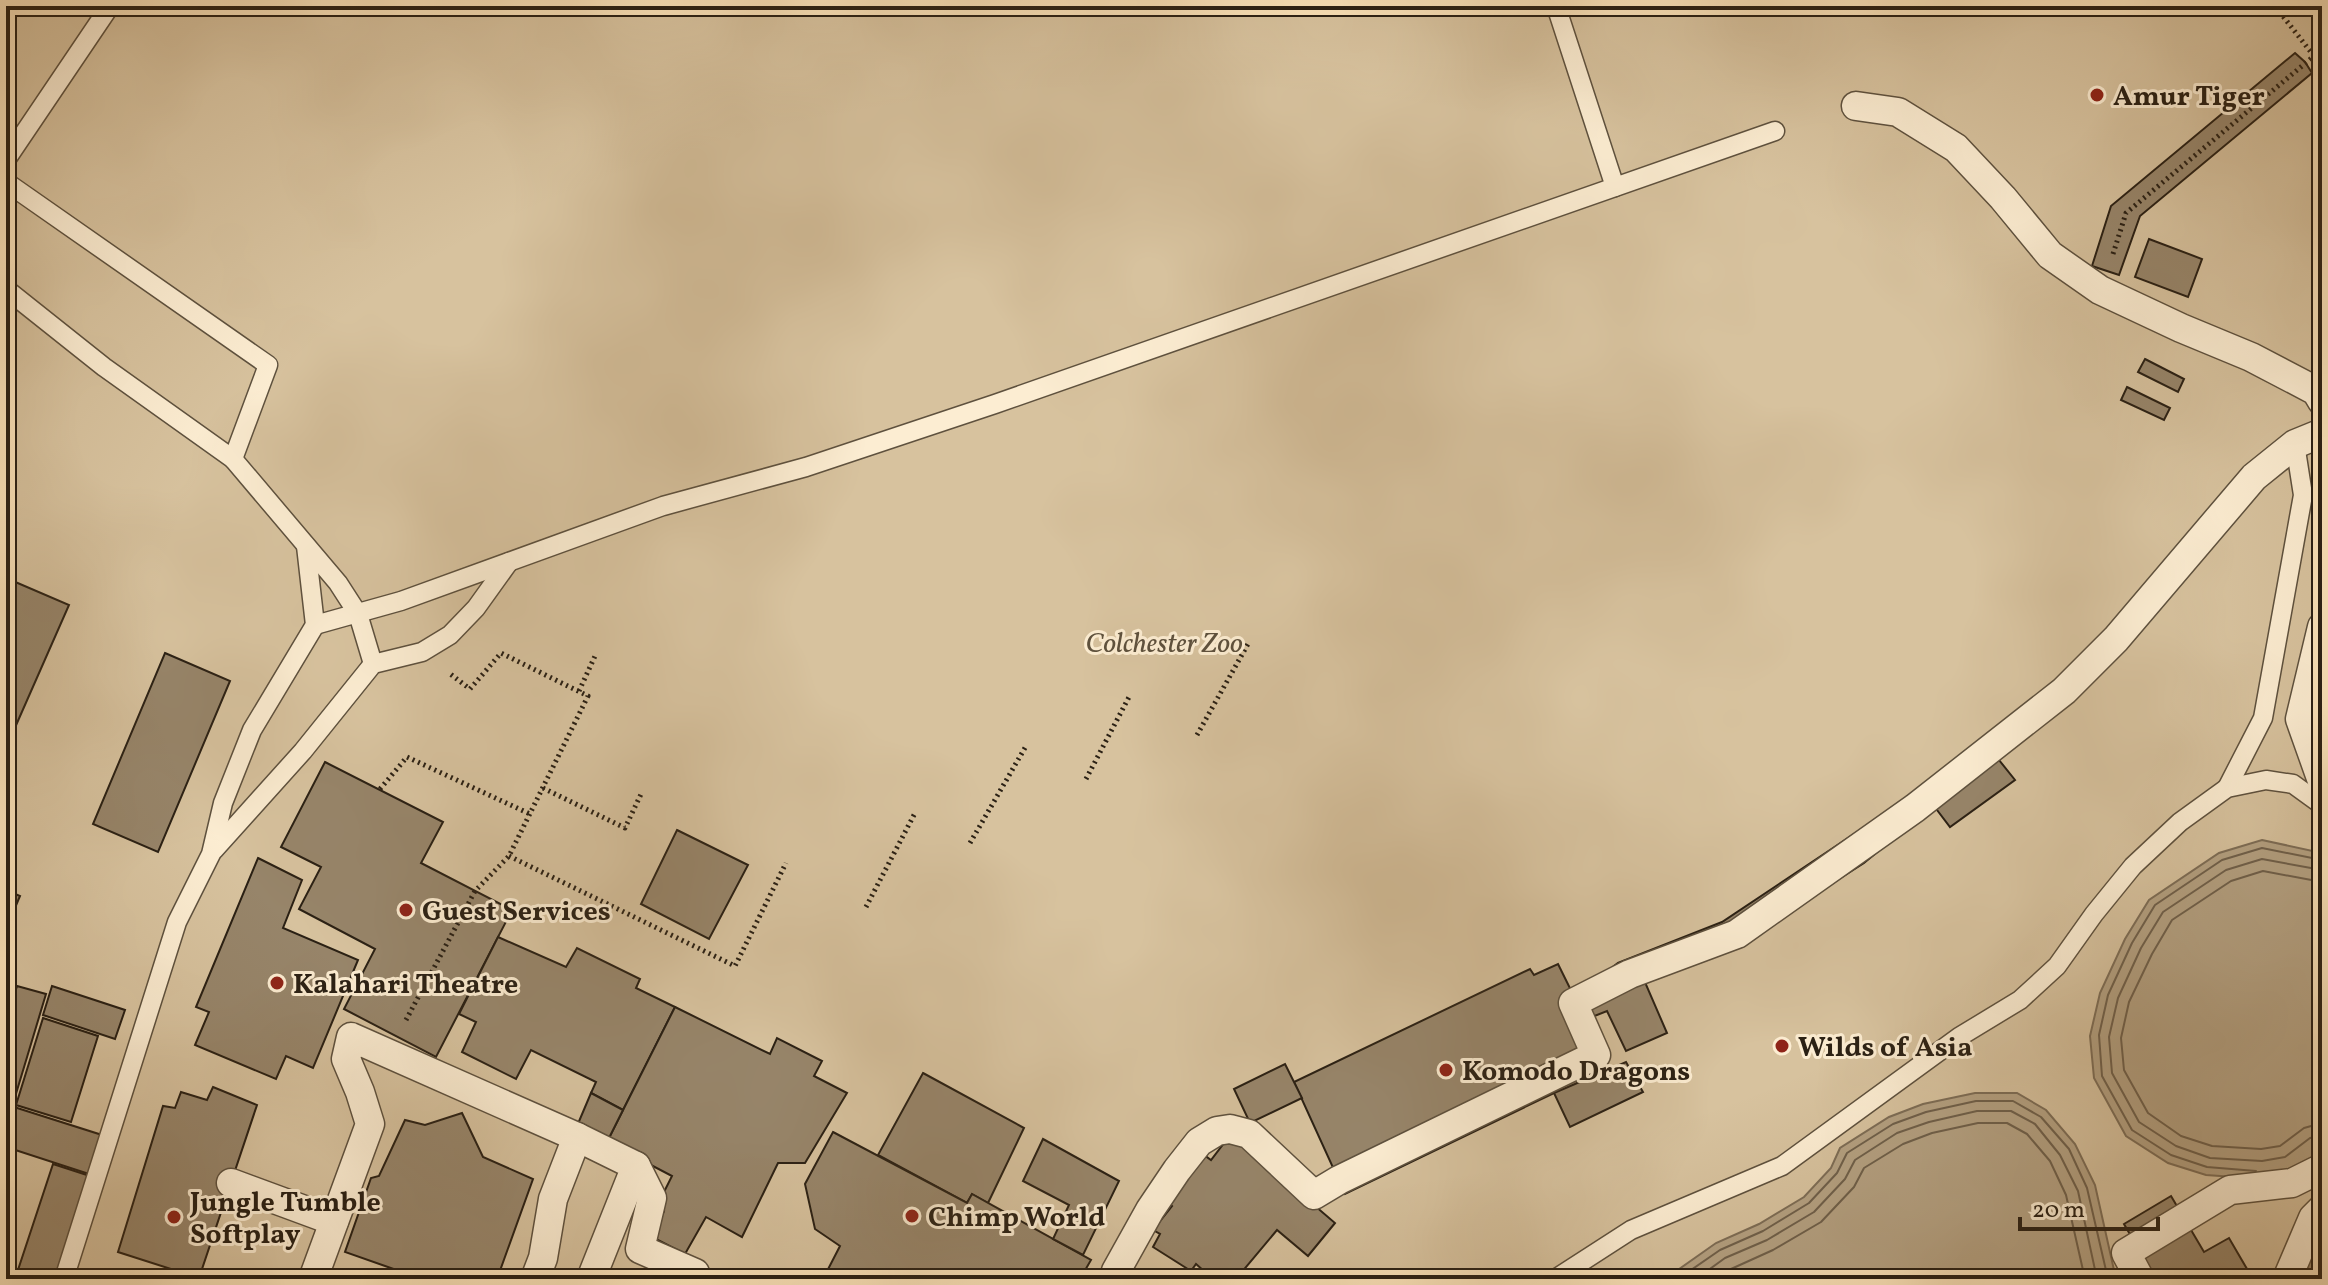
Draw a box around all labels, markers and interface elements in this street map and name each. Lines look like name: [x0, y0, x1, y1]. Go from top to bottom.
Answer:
place label: Amur Tiger: [2113, 78, 2265, 117]
marker: Amur Tiger: [2088, 86, 2106, 104]
park label: Colchester Zoo: [1085, 625, 1243, 664]
place label: Guest Services: [422, 893, 611, 932]
marker: Guest Services: [397, 901, 415, 919]
place label: Kalahari Theatre: [293, 966, 518, 1005]
marker: Kalahari Theatre: [268, 974, 286, 992]
place label: Wilds of Asia: [1798, 1029, 1973, 1068]
marker: Wilds of Asia: [1773, 1037, 1791, 1055]
place label: Komodo Dragons: [1462, 1053, 1690, 1092]
marker: Komodo Dragons: [1437, 1061, 1455, 1079]
scale bar: [2020, 1181, 2158, 1231]
place label: Jungle Tumble Softplay: [189, 1184, 381, 1255]
text: 20 m: [2032, 1194, 2085, 1228]
place label: Chimp World: [928, 1199, 1105, 1238]
marker: Chimp World: [903, 1207, 921, 1225]
marker: Jungle Tumble Softplay: [165, 1208, 183, 1226]

